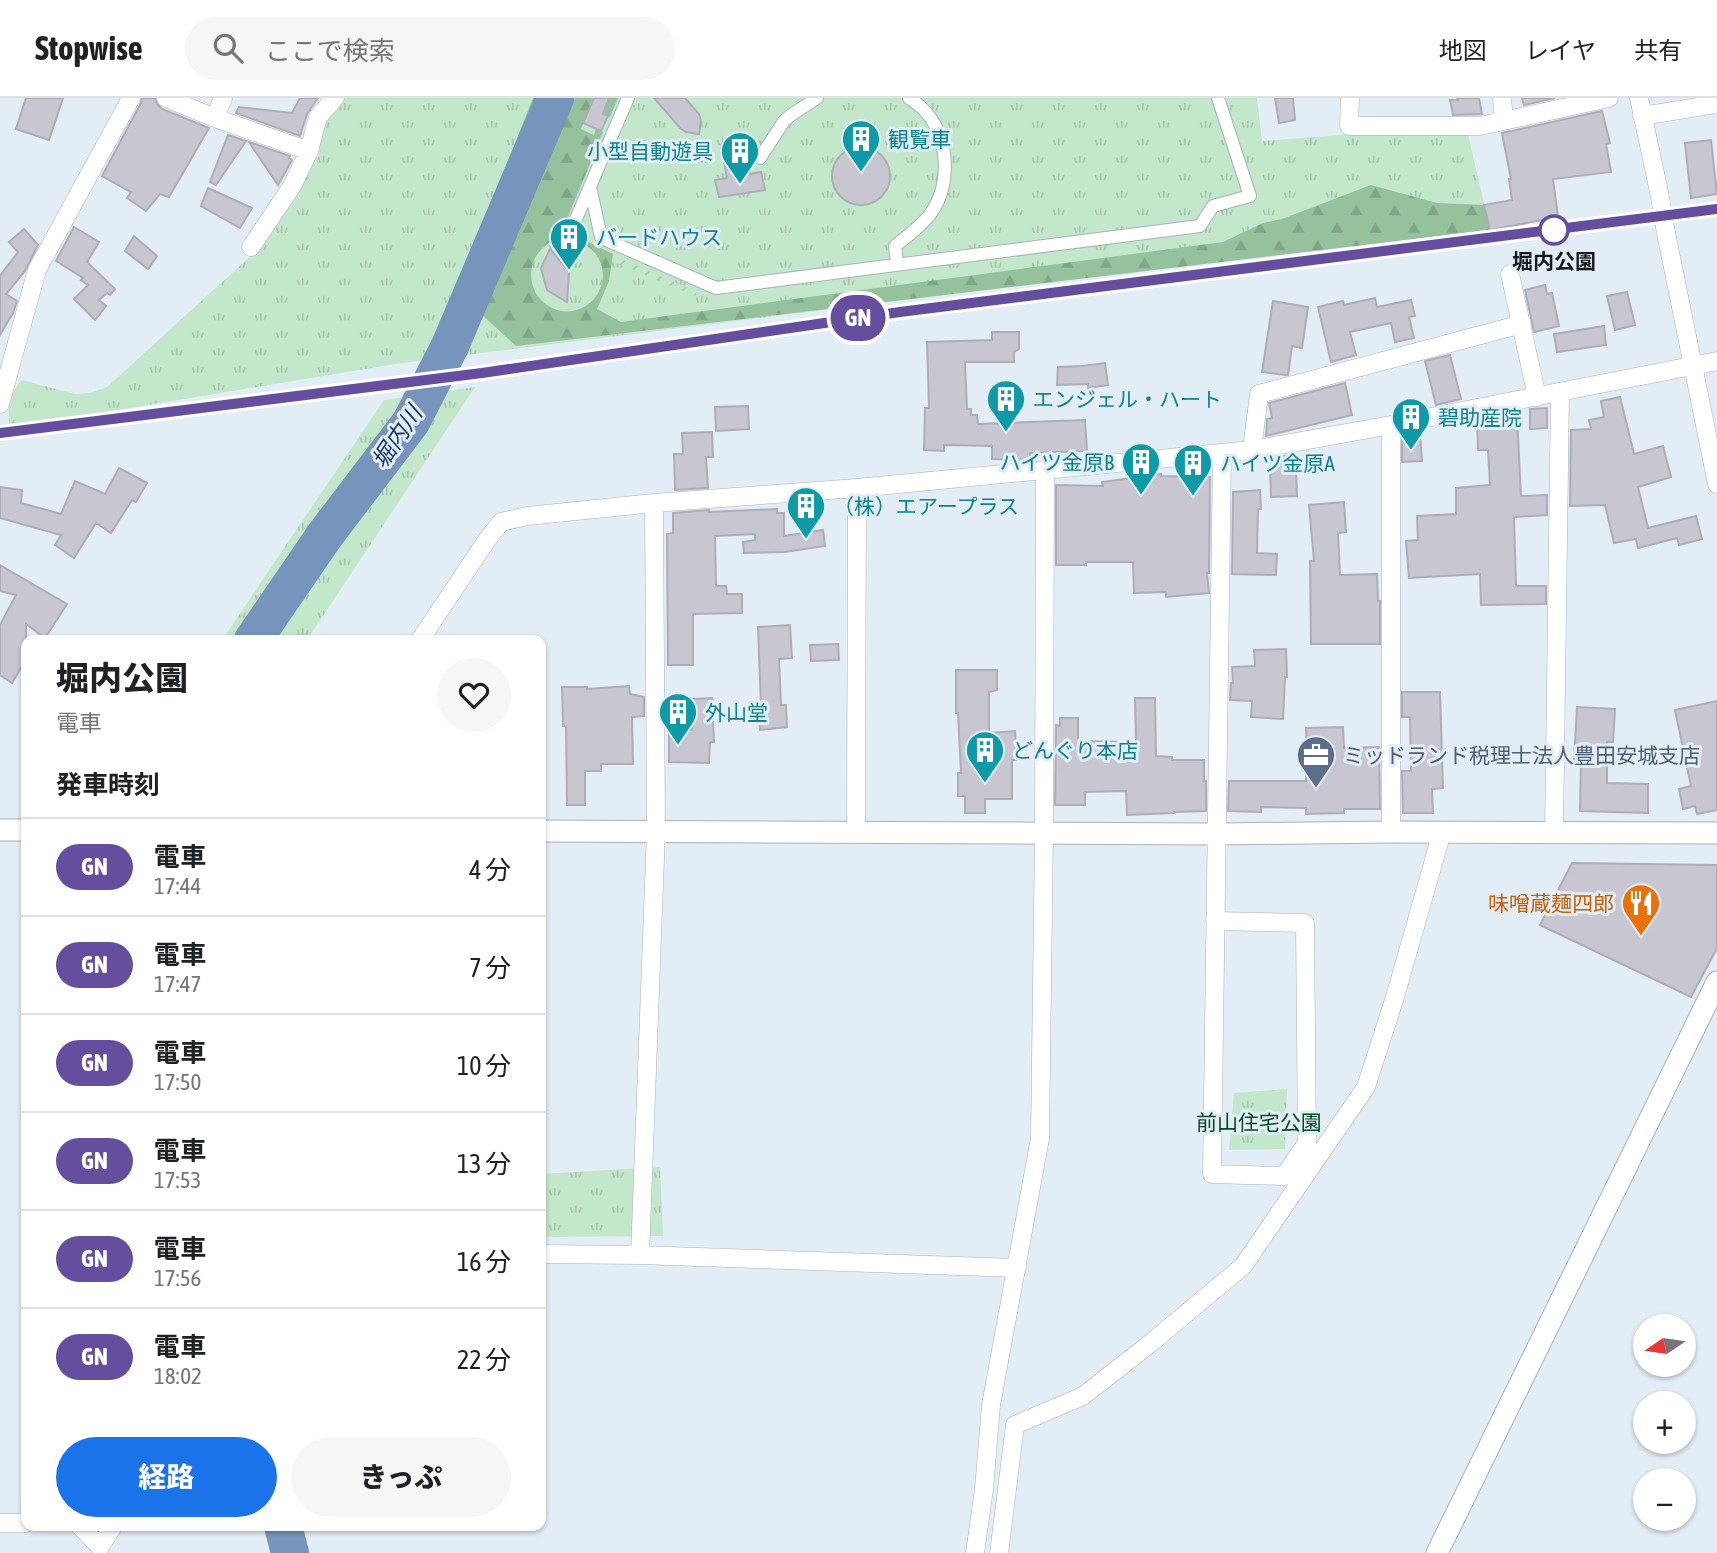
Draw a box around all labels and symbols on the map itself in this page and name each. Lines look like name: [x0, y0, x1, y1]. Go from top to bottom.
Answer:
building icon: 観覧車: [840, 118, 882, 173]
place label: 観覧車: [888, 127, 951, 151]
building icon: 小型自動遊具: [719, 130, 761, 185]
place label: 小型自動遊具: [587, 139, 713, 163]
marker: 堀内公園: [1539, 215, 1569, 245]
building icon: バードハウス: [548, 216, 590, 271]
place label: バードハウス: [596, 225, 722, 249]
place label: 堀内公園: [1512, 249, 1596, 273]
line badge: GN: [826, 295, 889, 341]
building icon: エンジェル・ハート: [985, 378, 1027, 433]
place label: エンジェル・ハート: [1033, 387, 1222, 411]
building icon: 碧助産院: [1390, 396, 1432, 451]
water label: 堀内川: [367, 399, 429, 473]
place label: 碧助産院: [1438, 405, 1522, 429]
building icon: ハイツ金原B: [1120, 441, 1162, 496]
building icon: ハイツ金原A: [1172, 442, 1214, 497]
place label: ハイツ金原B: [999, 450, 1114, 474]
place label: ハイツ金原A: [1220, 451, 1336, 475]
building icon: （株）エアープラス: [785, 485, 827, 540]
place label: （株）エアープラス: [833, 494, 1019, 518]
building icon: 外山堂: [657, 691, 699, 746]
place label: 外山堂: [705, 700, 768, 724]
building icon: どんぐり本店: [964, 729, 1006, 784]
office icon: ミッドランド税理士法人豊田安城支店: [1295, 734, 1337, 789]
place label: どんぐり本店: [1012, 738, 1138, 762]
place label: ミッドランド税理士法人豊田安城支店: [1343, 743, 1700, 767]
restaurant icon: 味噌蔵麺四郎: [1620, 882, 1662, 937]
place label: 味噌蔵麺四郎: [1488, 891, 1614, 915]
park label: 前山住宅公園: [1196, 1110, 1322, 1134]
north arrow: [1633, 1314, 1696, 1377]

